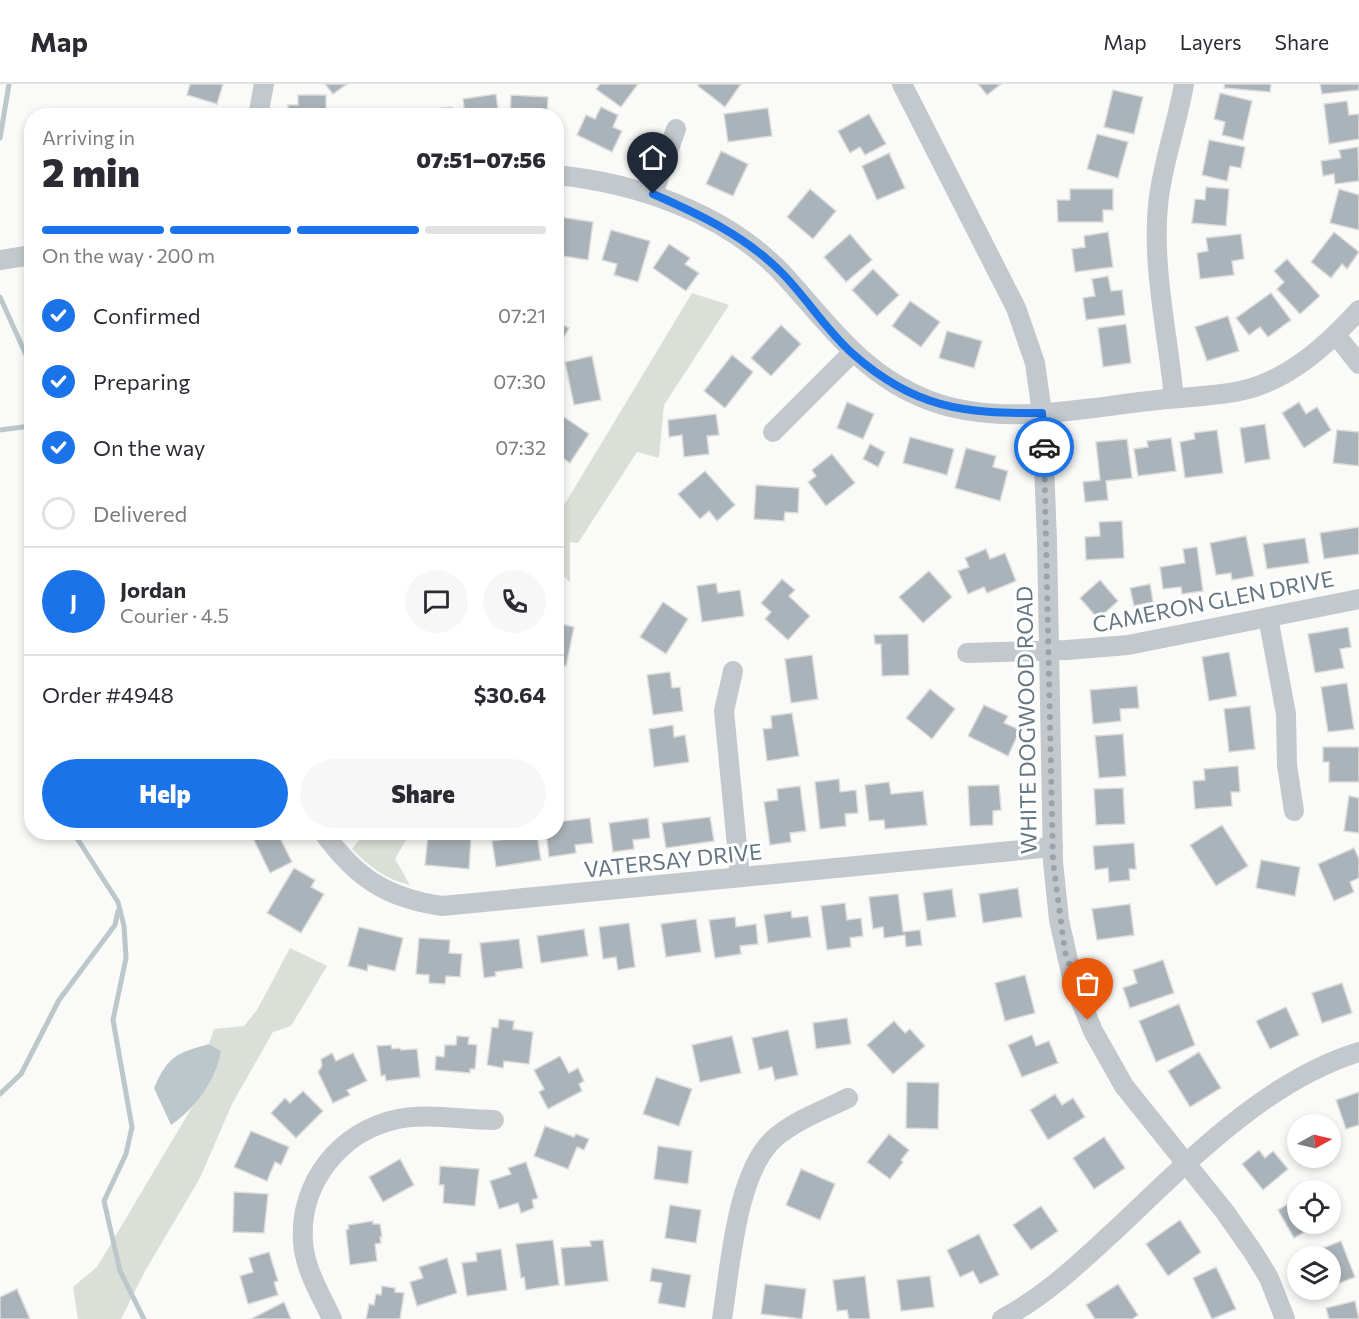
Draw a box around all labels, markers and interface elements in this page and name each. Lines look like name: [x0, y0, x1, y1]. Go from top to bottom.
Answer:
text: Map: [30, 24, 88, 58]
text: Map: [1103, 29, 1147, 54]
text: Layers: [1180, 29, 1242, 54]
text: Share: [1275, 29, 1329, 54]
text: Arriving in: [42, 125, 135, 149]
pin: [627, 132, 678, 194]
icon: home: [636, 141, 669, 174]
text: 07:51–07:56: [416, 146, 546, 173]
text: 2 min: [42, 147, 140, 195]
text: On the way · 200 m: [42, 243, 215, 267]
icon: check: [42, 299, 75, 332]
text: Confirmed: [93, 302, 200, 329]
text: 07:21: [498, 303, 546, 327]
icon: check: [42, 365, 75, 398]
text: Preparing: [93, 368, 190, 395]
text: 07:30: [493, 369, 546, 393]
courier: [1014, 417, 1074, 477]
icon: check: [42, 431, 75, 464]
icon: car: [1028, 431, 1061, 464]
text: On the way: [93, 434, 205, 461]
text: 07:32: [495, 435, 546, 459]
text: Delivered: [93, 500, 187, 527]
street label: CAMERON GLEN DRIVE: [1090, 564, 1336, 638]
button: chat: [405, 570, 468, 633]
button: phone: [483, 570, 546, 633]
text: Jordan: [120, 576, 186, 603]
street label: WHITE DOGWOOD ROAD: [1010, 586, 1042, 854]
text: J: [70, 588, 77, 615]
text: Courier · 4.5: [120, 603, 229, 627]
text: Order #4948: [42, 681, 174, 708]
text: $30.64: [474, 681, 546, 708]
button: Help: [42, 759, 288, 828]
button: Share: [300, 759, 546, 828]
street label: VATERSAY DRIVE: [583, 837, 763, 883]
pin: [1062, 958, 1113, 1020]
icon: bag: [1071, 967, 1104, 1000]
north arrow: [1287, 1114, 1341, 1168]
map controls: [1287, 1114, 1341, 1300]
button: locate: [1287, 1180, 1341, 1234]
button: layers: [1287, 1246, 1341, 1300]

